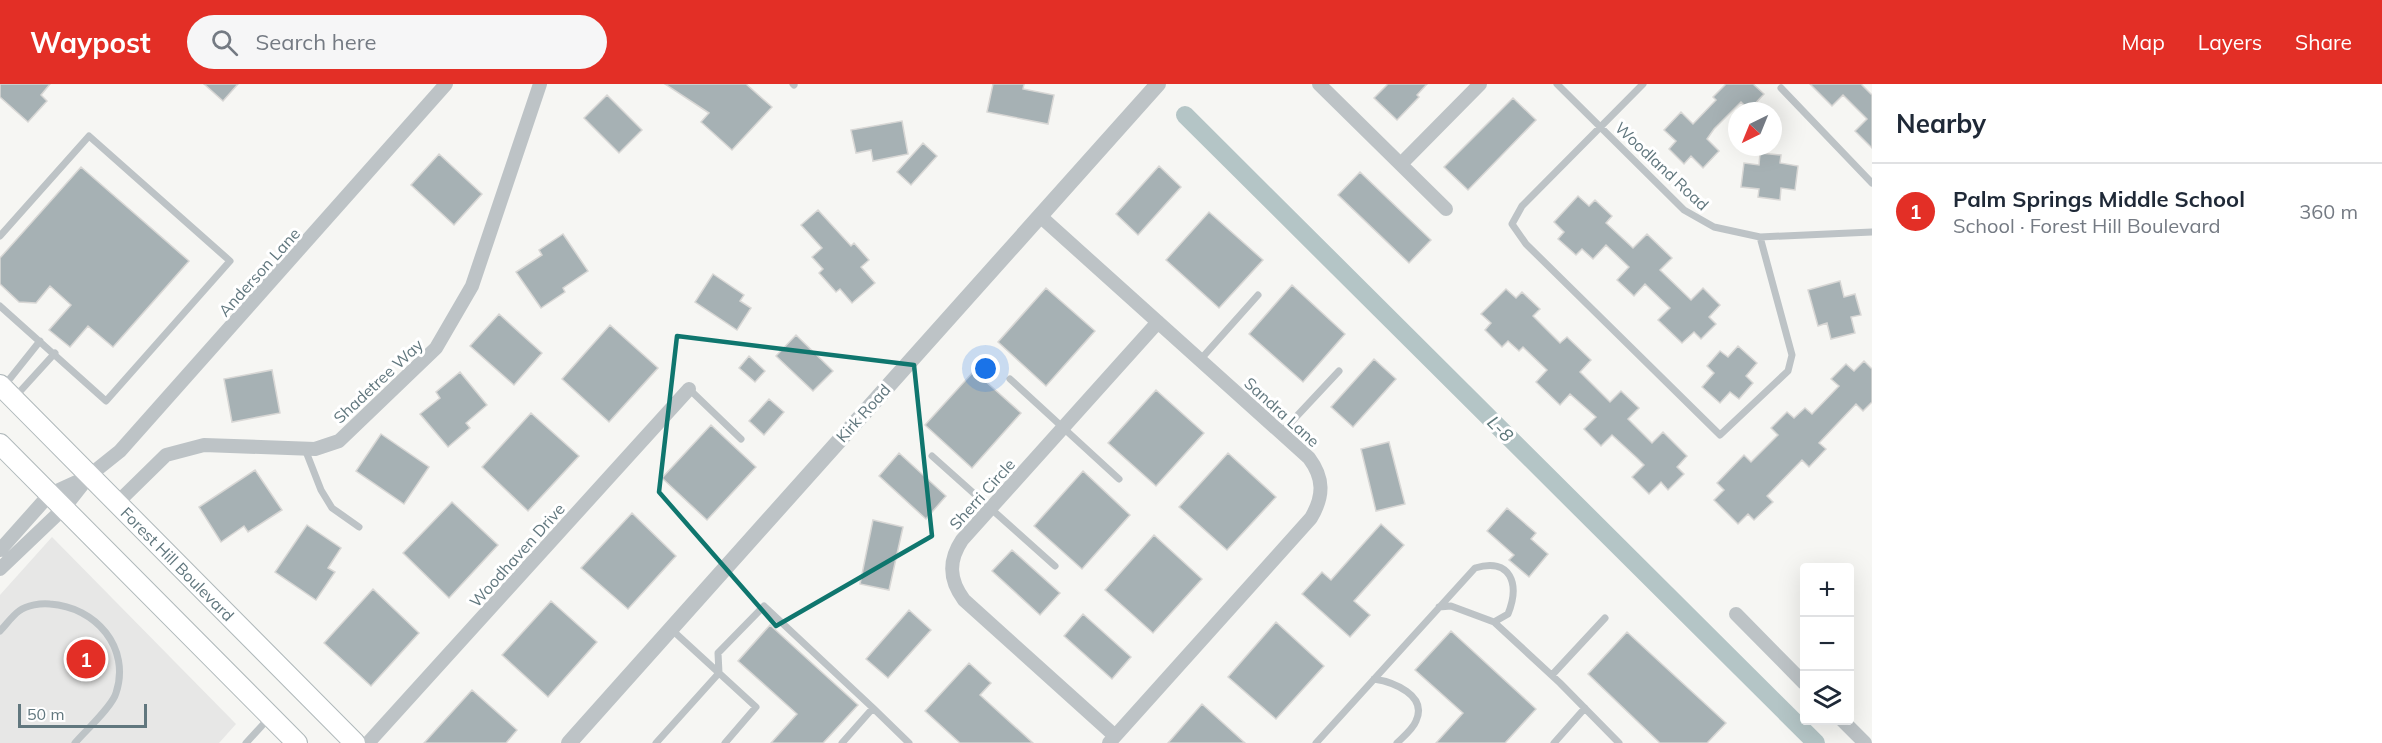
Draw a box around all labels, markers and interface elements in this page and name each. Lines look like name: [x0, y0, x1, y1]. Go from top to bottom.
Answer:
search box: [187, 15, 607, 69]
text: Waypost: [30, 25, 151, 60]
icon: search: [208, 26, 241, 59]
text: Search here: [256, 28, 377, 56]
text: Map: [2122, 29, 2165, 55]
text: Layers: [2198, 29, 2262, 55]
text: Share: [2295, 29, 2352, 55]
north arrow: [1728, 102, 1782, 156]
text: Nearby: [1896, 107, 1986, 140]
street label: Woodland Road: [1611, 118, 1713, 214]
text: Palm Springs Middle School: [1953, 185, 2245, 213]
text: 1: [1910, 199, 1922, 224]
text: 360 m: [2299, 199, 2358, 224]
text: School · Forest Hill Boulevard: [1953, 213, 2221, 238]
street label: Anderson Lane: [214, 224, 304, 320]
street label: Shadetree Way: [329, 334, 427, 428]
your location: [971, 354, 1000, 383]
street label: Sandra Lane: [1240, 373, 1324, 451]
street label: Kirk Road: [832, 380, 894, 446]
water label: L-8: [1482, 411, 1518, 447]
street label: Sherri Circle: [945, 454, 1019, 534]
street label: Woodhaven Drive: [465, 499, 569, 611]
street label: Forest Hill Boulevard: [117, 503, 238, 625]
map controls: [1800, 563, 1854, 725]
button: +: [1800, 563, 1854, 617]
button: −: [1800, 617, 1854, 671]
pin: 1: [66, 636, 106, 682]
button: layers: [1800, 671, 1854, 725]
scale bar: [18, 701, 147, 728]
text: 50 m: [27, 704, 64, 724]

